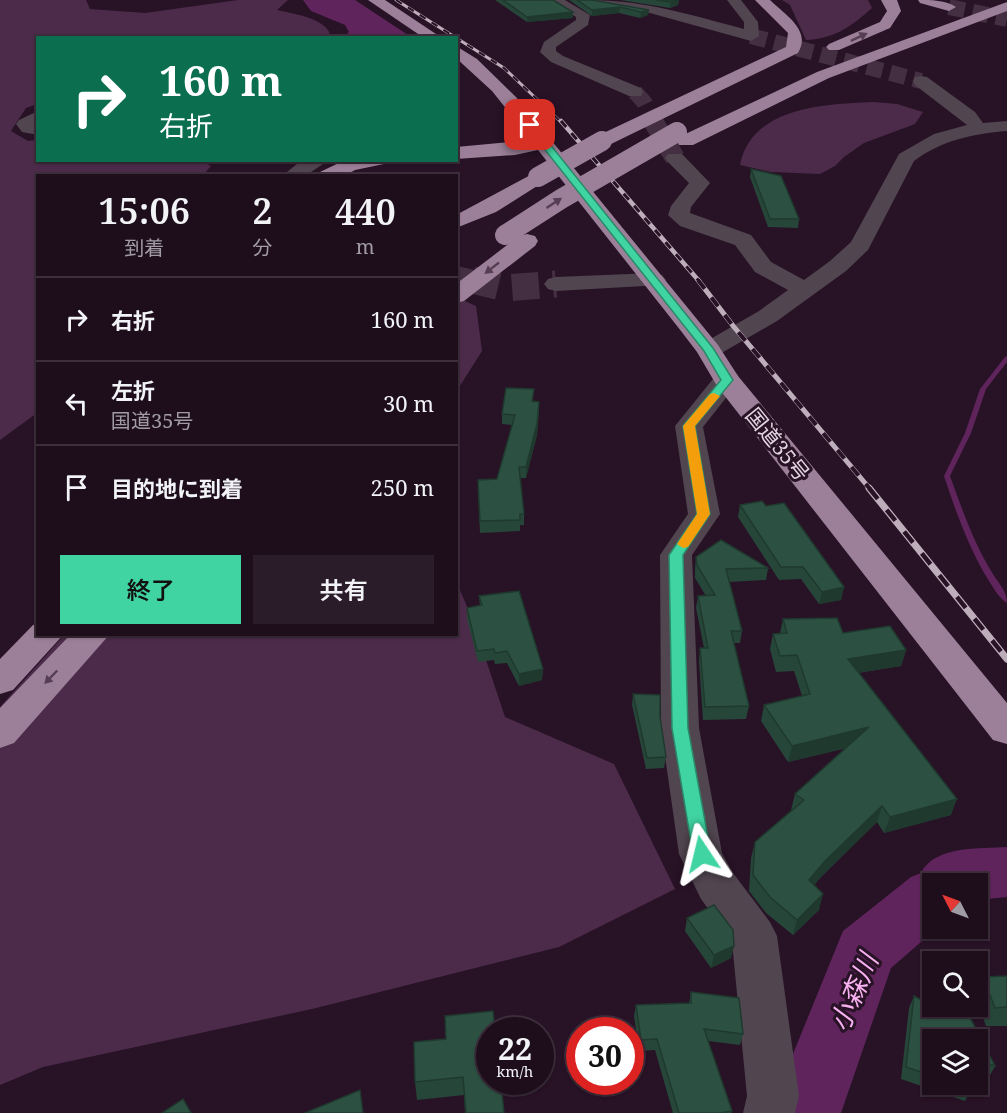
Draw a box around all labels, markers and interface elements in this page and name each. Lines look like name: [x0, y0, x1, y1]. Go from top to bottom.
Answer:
one-way arrow: [850, 32, 867, 41]
text: 160 m: [159, 51, 283, 108]
icon: right: [60, 60, 138, 138]
pin: [504, 99, 555, 150]
text: 右折: [159, 107, 213, 144]
icon: arrive: [513, 108, 546, 141]
text: 15:06: [98, 186, 190, 235]
text: 2: [252, 186, 273, 235]
text: 440: [335, 187, 396, 236]
one-way arrow: [546, 198, 563, 209]
text: m: [356, 233, 375, 260]
text: 到着: [124, 234, 164, 261]
text: 分: [252, 234, 272, 261]
one-way arrow: [484, 262, 499, 274]
icon: right: [60, 303, 93, 336]
text: 160 m: [371, 304, 434, 334]
text: 右折: [111, 305, 155, 335]
text: 左折: [111, 375, 155, 405]
icon: left: [60, 387, 93, 420]
text: 30 m: [383, 388, 434, 418]
street label: 国道35号: [740, 402, 816, 486]
text: 国道35号: [111, 407, 193, 434]
icon: arrive: [60, 471, 93, 504]
text: 250 m: [371, 472, 434, 502]
text: 目的地に到着: [111, 473, 243, 503]
button: 終了: [60, 555, 241, 624]
button: 共有: [253, 555, 434, 624]
one-way arrow: [45, 669, 59, 683]
position arrow: [670, 822, 734, 886]
north arrow: [922, 873, 988, 939]
map controls: [922, 873, 988, 1095]
water label: 小森川: [820, 945, 887, 1037]
button: search: [922, 951, 988, 1017]
speed limit sign: 30: [566, 1017, 644, 1095]
text: 22: [498, 1028, 532, 1069]
button: layers: [922, 1029, 988, 1095]
text: km/h: [497, 1061, 533, 1081]

